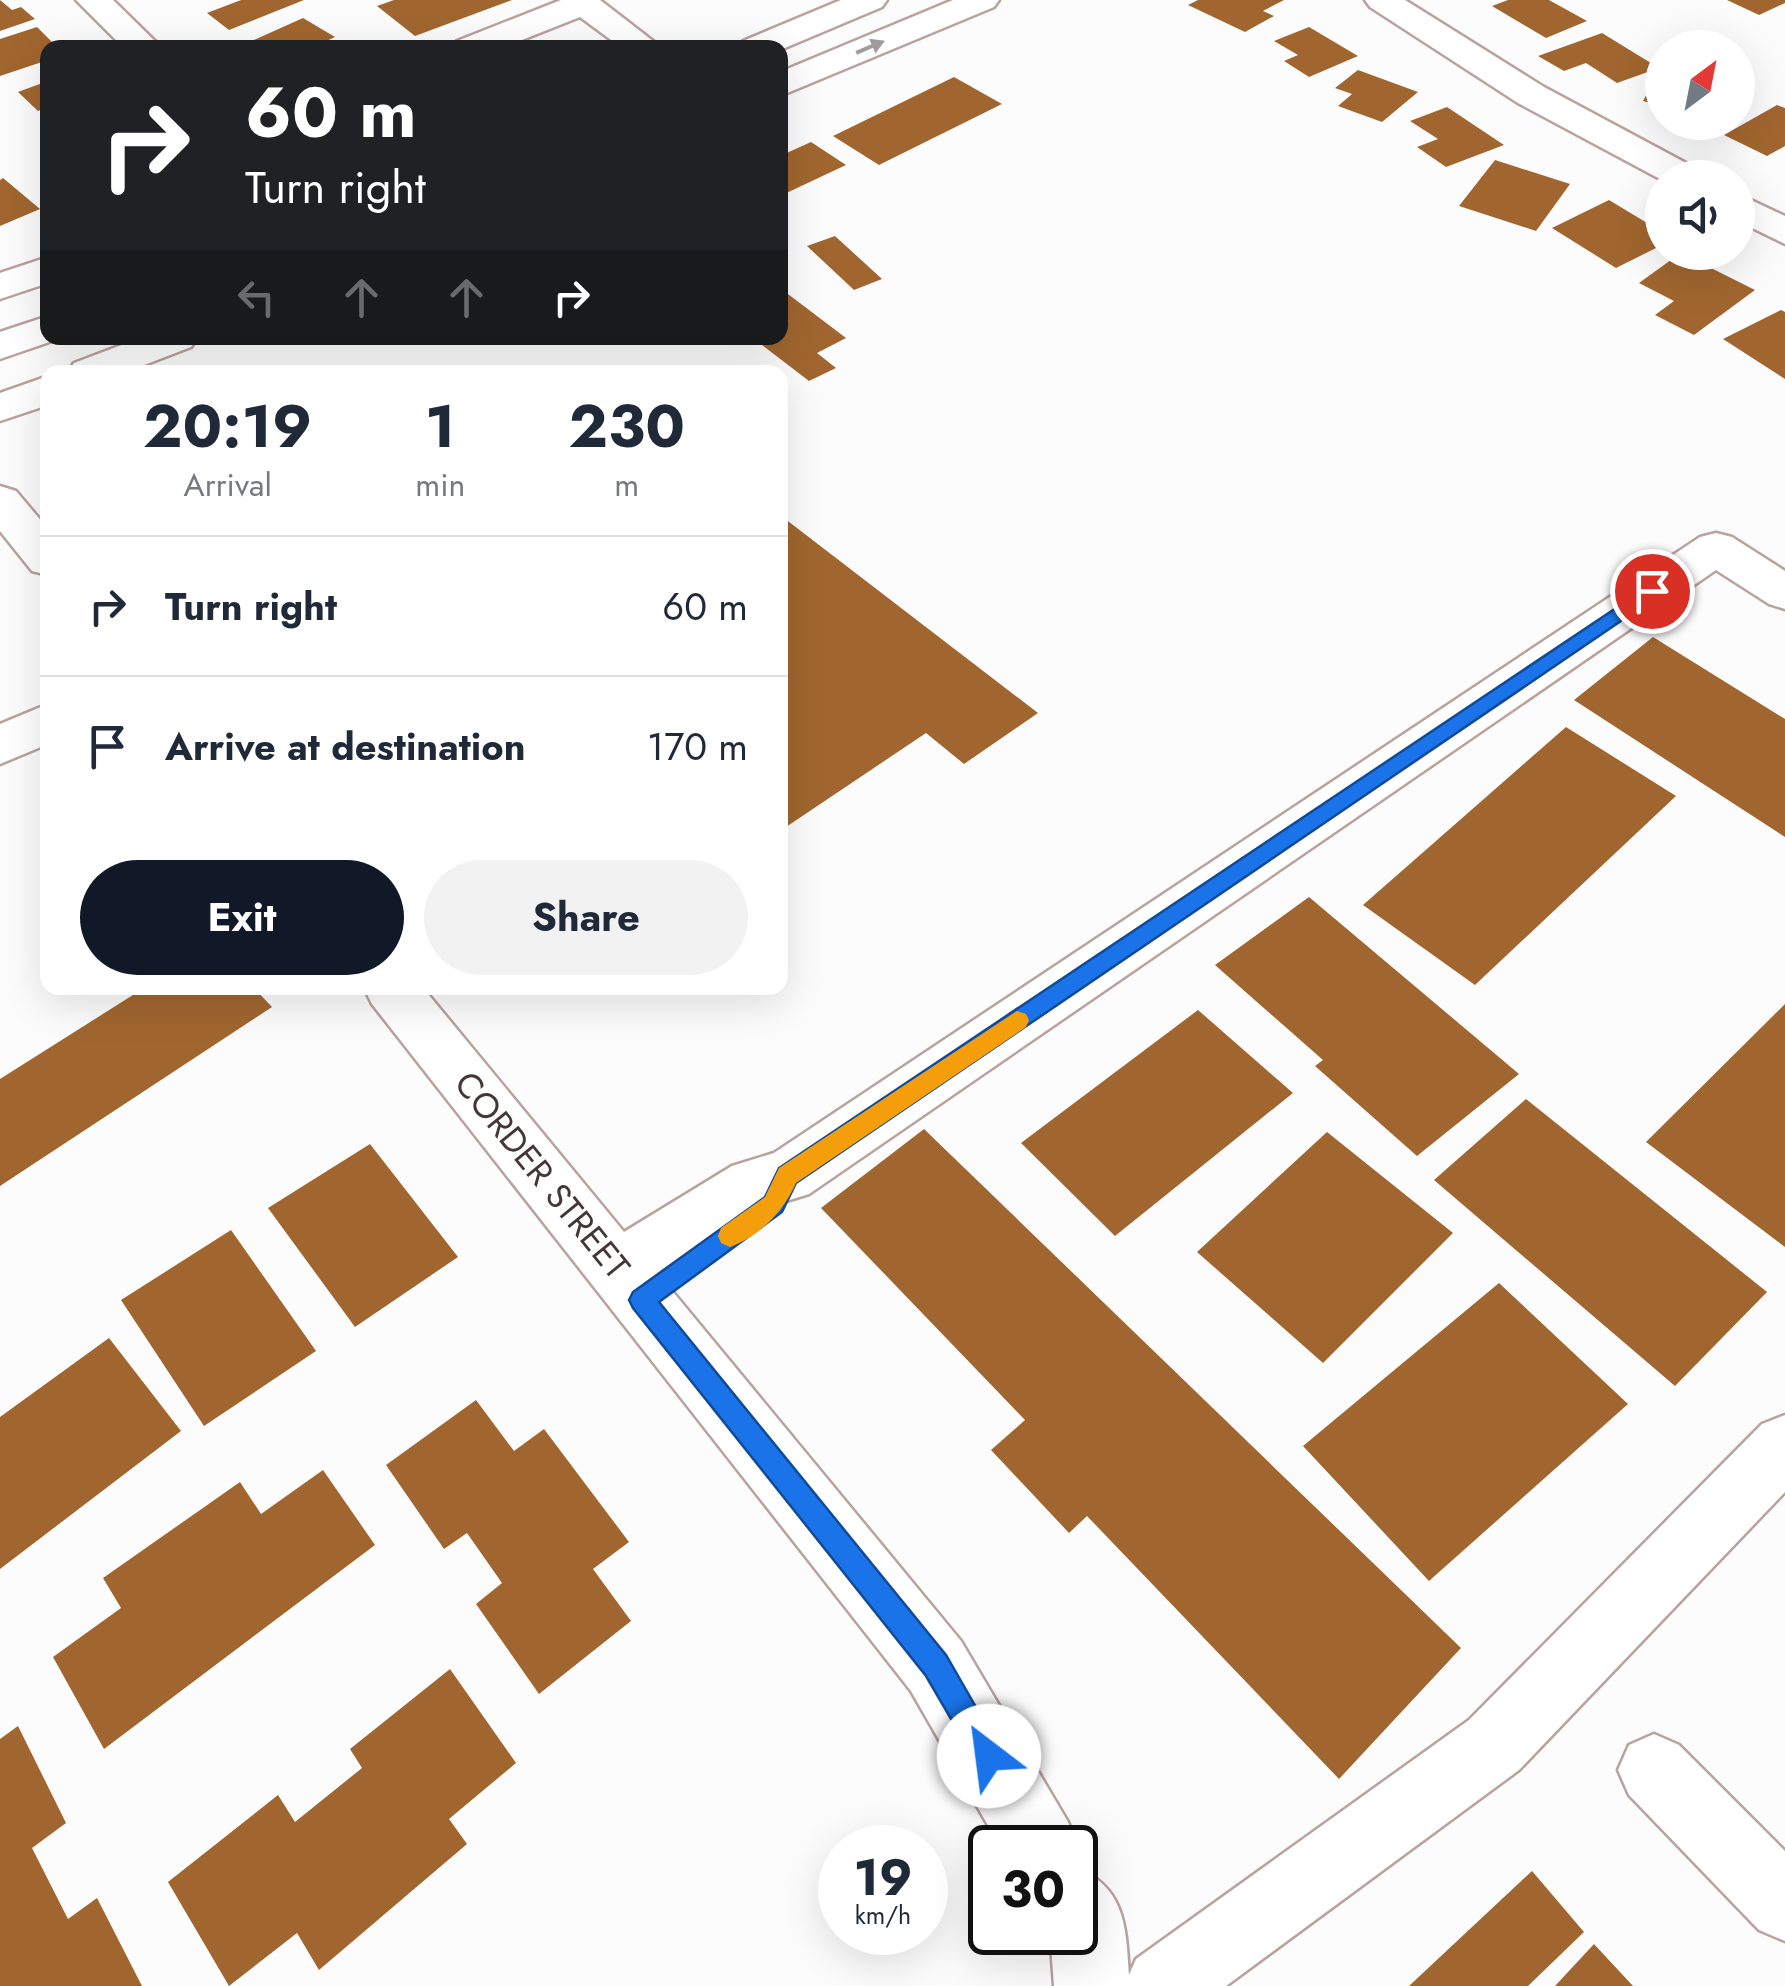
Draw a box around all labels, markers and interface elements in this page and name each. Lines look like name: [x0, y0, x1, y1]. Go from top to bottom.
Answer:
north arrow: [1645, 30, 1755, 140]
map controls: [1645, 30, 1755, 270]
one-way arrow: [855, 39, 885, 55]
text: 60 m: [245, 62, 417, 163]
icon: right: [80, 80, 210, 210]
text: Turn right: [245, 155, 426, 220]
button: sound: [1645, 160, 1755, 270]
icon: left: [229, 270, 284, 325]
icon: ahead: [334, 270, 389, 325]
icon: ahead: [439, 270, 494, 325]
icon: right: [544, 270, 599, 325]
text: 20:19: [143, 383, 312, 470]
text: 1: [425, 383, 456, 470]
text: 230: [569, 383, 685, 470]
text: Arrival: [184, 462, 272, 508]
text: min: [415, 462, 465, 508]
text: m: [614, 462, 639, 508]
pin: [1610, 549, 1695, 634]
icon: arrive: [1625, 564, 1680, 619]
icon: right: [80, 579, 135, 634]
text: Turn right: [165, 579, 337, 634]
text: 60 m: [662, 579, 748, 634]
icon: arrive: [80, 719, 135, 774]
text: Arrive at destination: [165, 719, 526, 774]
text: 170 m: [647, 719, 748, 774]
button: Exit: [80, 860, 404, 975]
button: Share: [424, 860, 748, 975]
street label: CORDER STREET: [443, 1060, 641, 1290]
position arrow: [937, 1704, 1041, 1808]
speed limit sign: 30: [968, 1825, 1098, 1955]
text: 19: [854, 1841, 912, 1914]
text: km/h: [855, 1897, 911, 1933]

